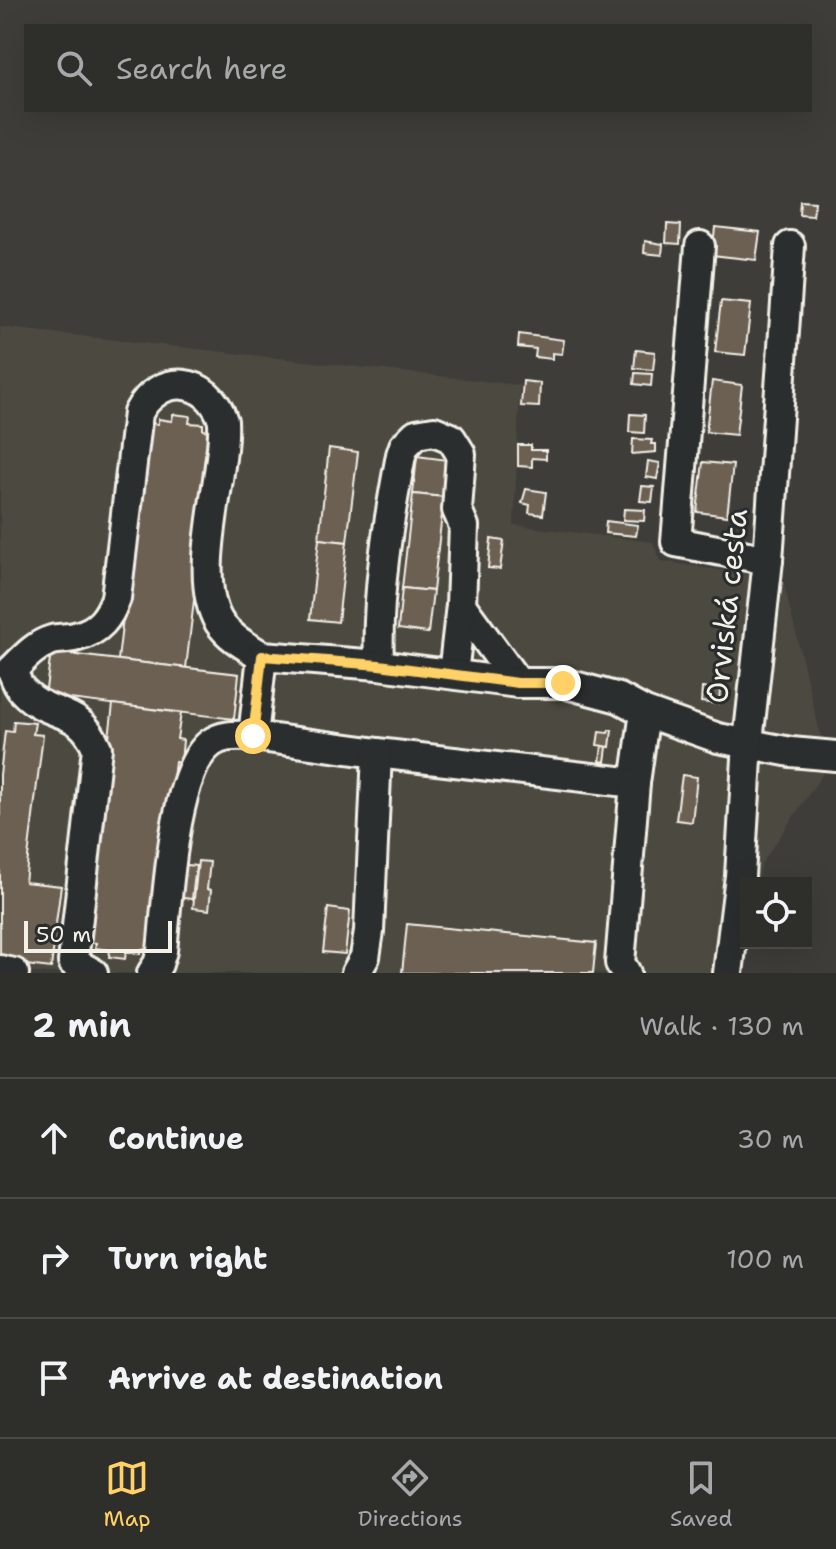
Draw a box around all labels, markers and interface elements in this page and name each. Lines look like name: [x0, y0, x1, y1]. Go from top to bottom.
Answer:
search box: [24, 24, 812, 112]
icon: search: [52, 46, 96, 90]
text: Search here: [116, 48, 287, 89]
street label: Orviská cesta: [696, 506, 757, 705]
route end: [545, 665, 581, 701]
route start: [235, 718, 271, 754]
map controls: [740, 877, 812, 949]
button: locate: [740, 877, 812, 949]
scale bar: [24, 917, 172, 953]
text: 50 m: [36, 920, 91, 949]
text: 2 min: [32, 1002, 131, 1048]
text: Walk · 130 m: [639, 1008, 804, 1043]
icon: ahead: [32, 1116, 76, 1160]
text: Continue: [108, 1118, 244, 1159]
text: 30 m: [737, 1121, 804, 1156]
icon: right: [32, 1236, 76, 1280]
text: Turn right: [108, 1238, 267, 1279]
text: 100 m: [726, 1241, 804, 1276]
icon: arrive: [32, 1356, 76, 1400]
text: Arrive at destination: [108, 1358, 443, 1399]
tab: Map: [104, 1456, 151, 1533]
tab: Directions: [358, 1456, 463, 1533]
tab: Saved: [670, 1456, 732, 1533]

